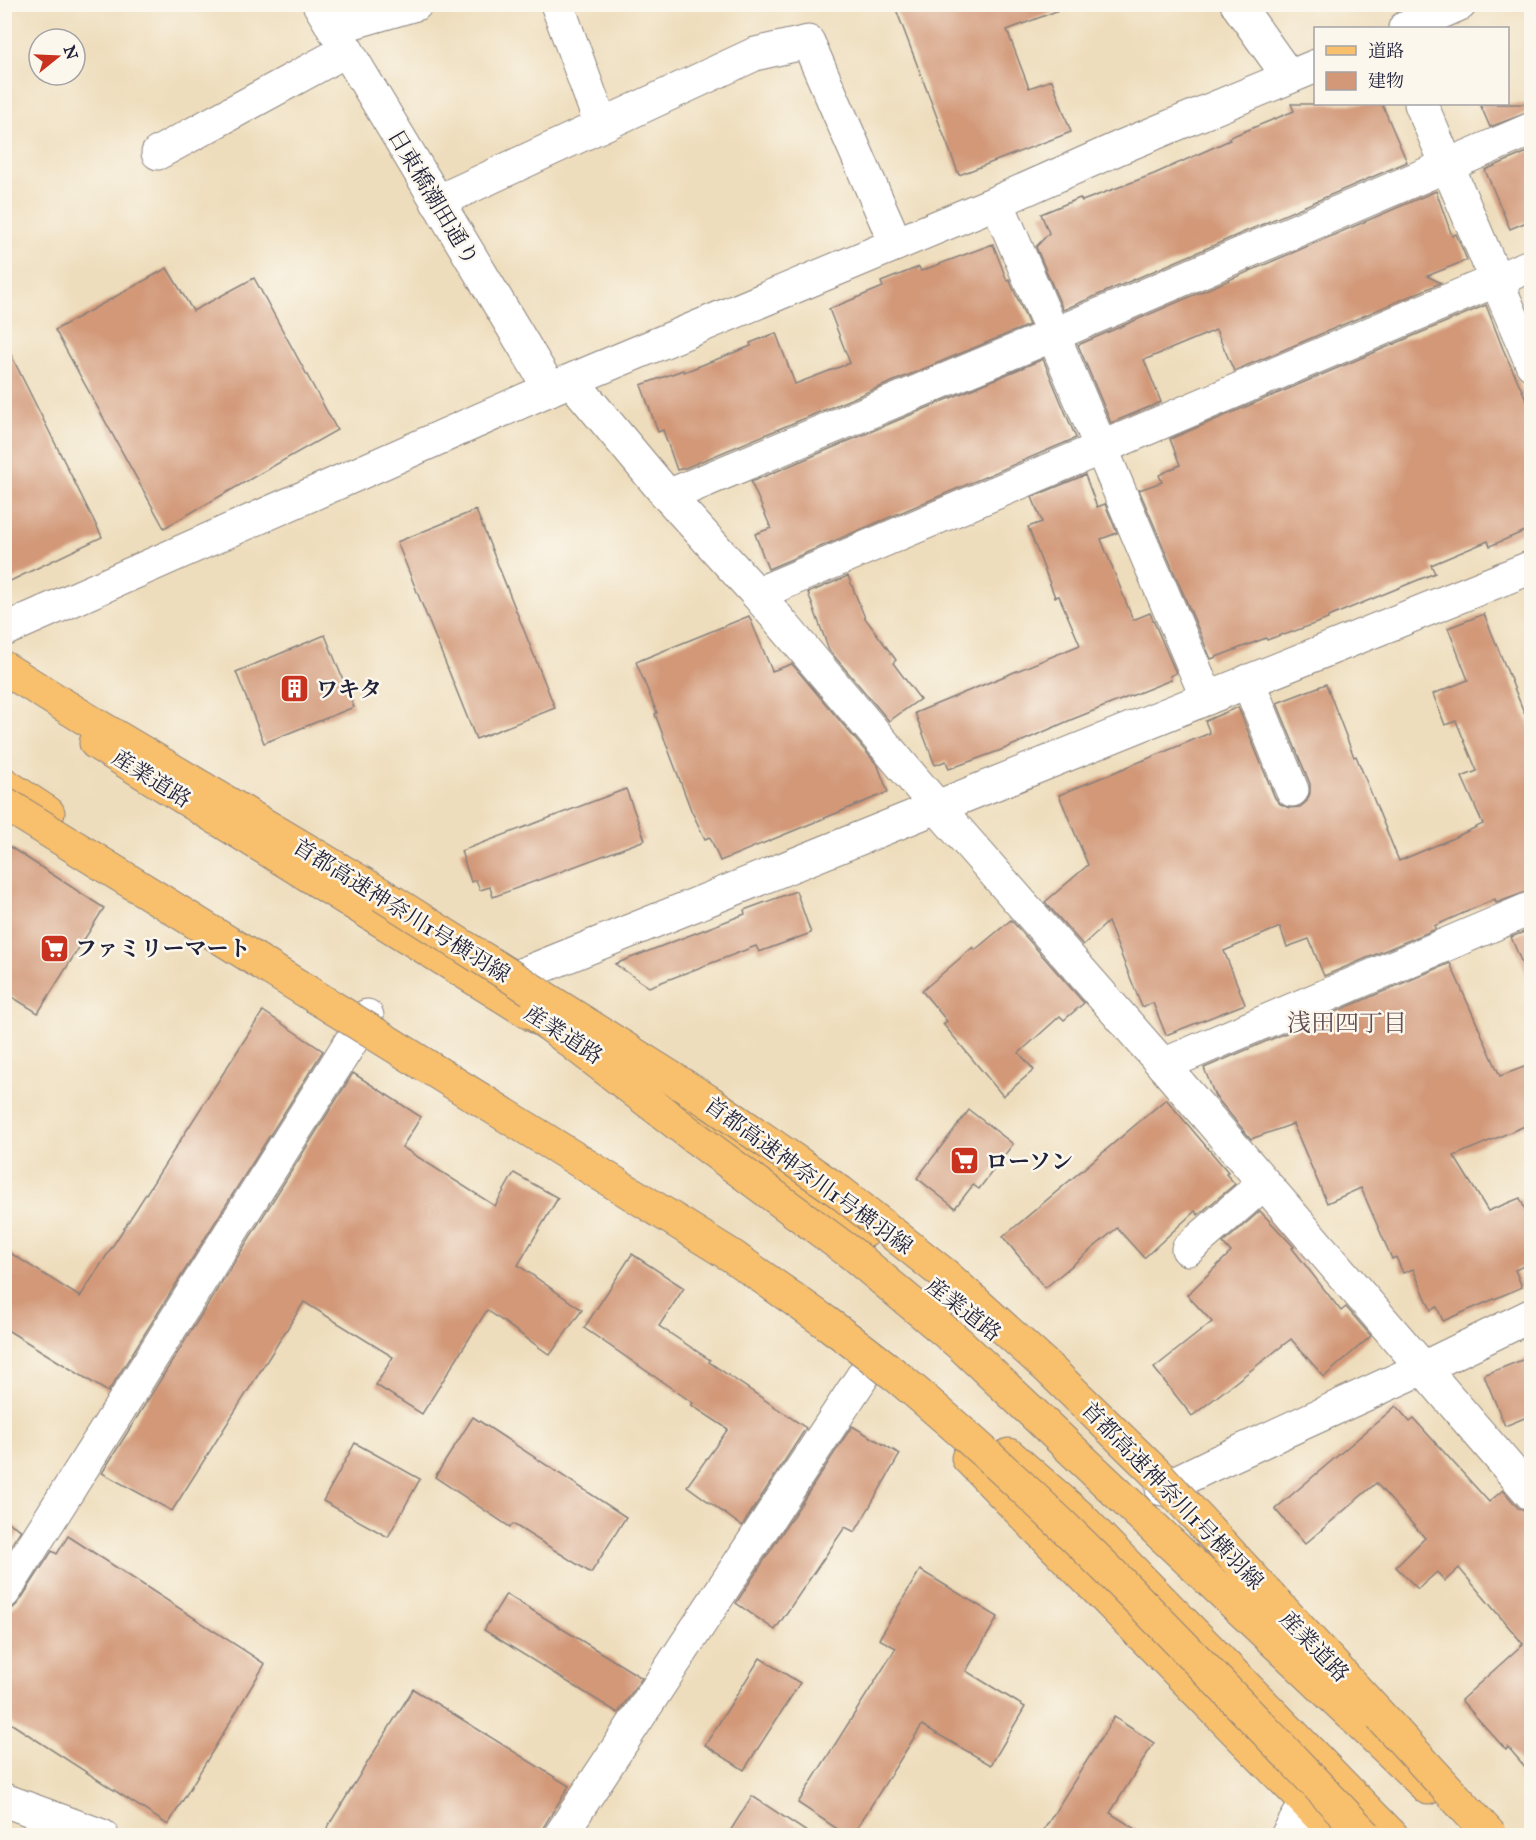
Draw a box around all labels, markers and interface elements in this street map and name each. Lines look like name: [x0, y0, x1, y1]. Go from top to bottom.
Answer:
north arrow: [27, 27, 87, 87]
legend: [1314, 27, 1509, 105]
text: 道路: [1368, 40, 1404, 62]
text: N: [60, 43, 82, 62]
text: 建物: [1368, 70, 1404, 92]
street label: 日東橋潮田通り: [382, 124, 485, 270]
building icon: ワキタ: [279, 673, 311, 705]
place label: ワキタ: [316, 676, 382, 703]
street label: 産業道路: [107, 744, 196, 813]
street label: 首都高速神奈川1号横羽線: [288, 833, 515, 988]
supermarket icon: ファミリーマート: [38, 932, 70, 964]
place label: ファミリーマート: [75, 935, 251, 962]
street label: 産業道路: [519, 999, 608, 1070]
district label: 浅田四丁目: [1287, 1008, 1407, 1038]
street label: 首都高速神奈川1号横羽線: [699, 1091, 918, 1260]
supermarket icon: ローソン: [949, 1145, 981, 1177]
place label: ローソン: [986, 1148, 1073, 1175]
street label: 産業道路: [921, 1272, 1007, 1347]
street label: 首都高速神奈川1号横羽線: [1076, 1396, 1269, 1595]
street label: 産業道路: [1274, 1605, 1355, 1687]

